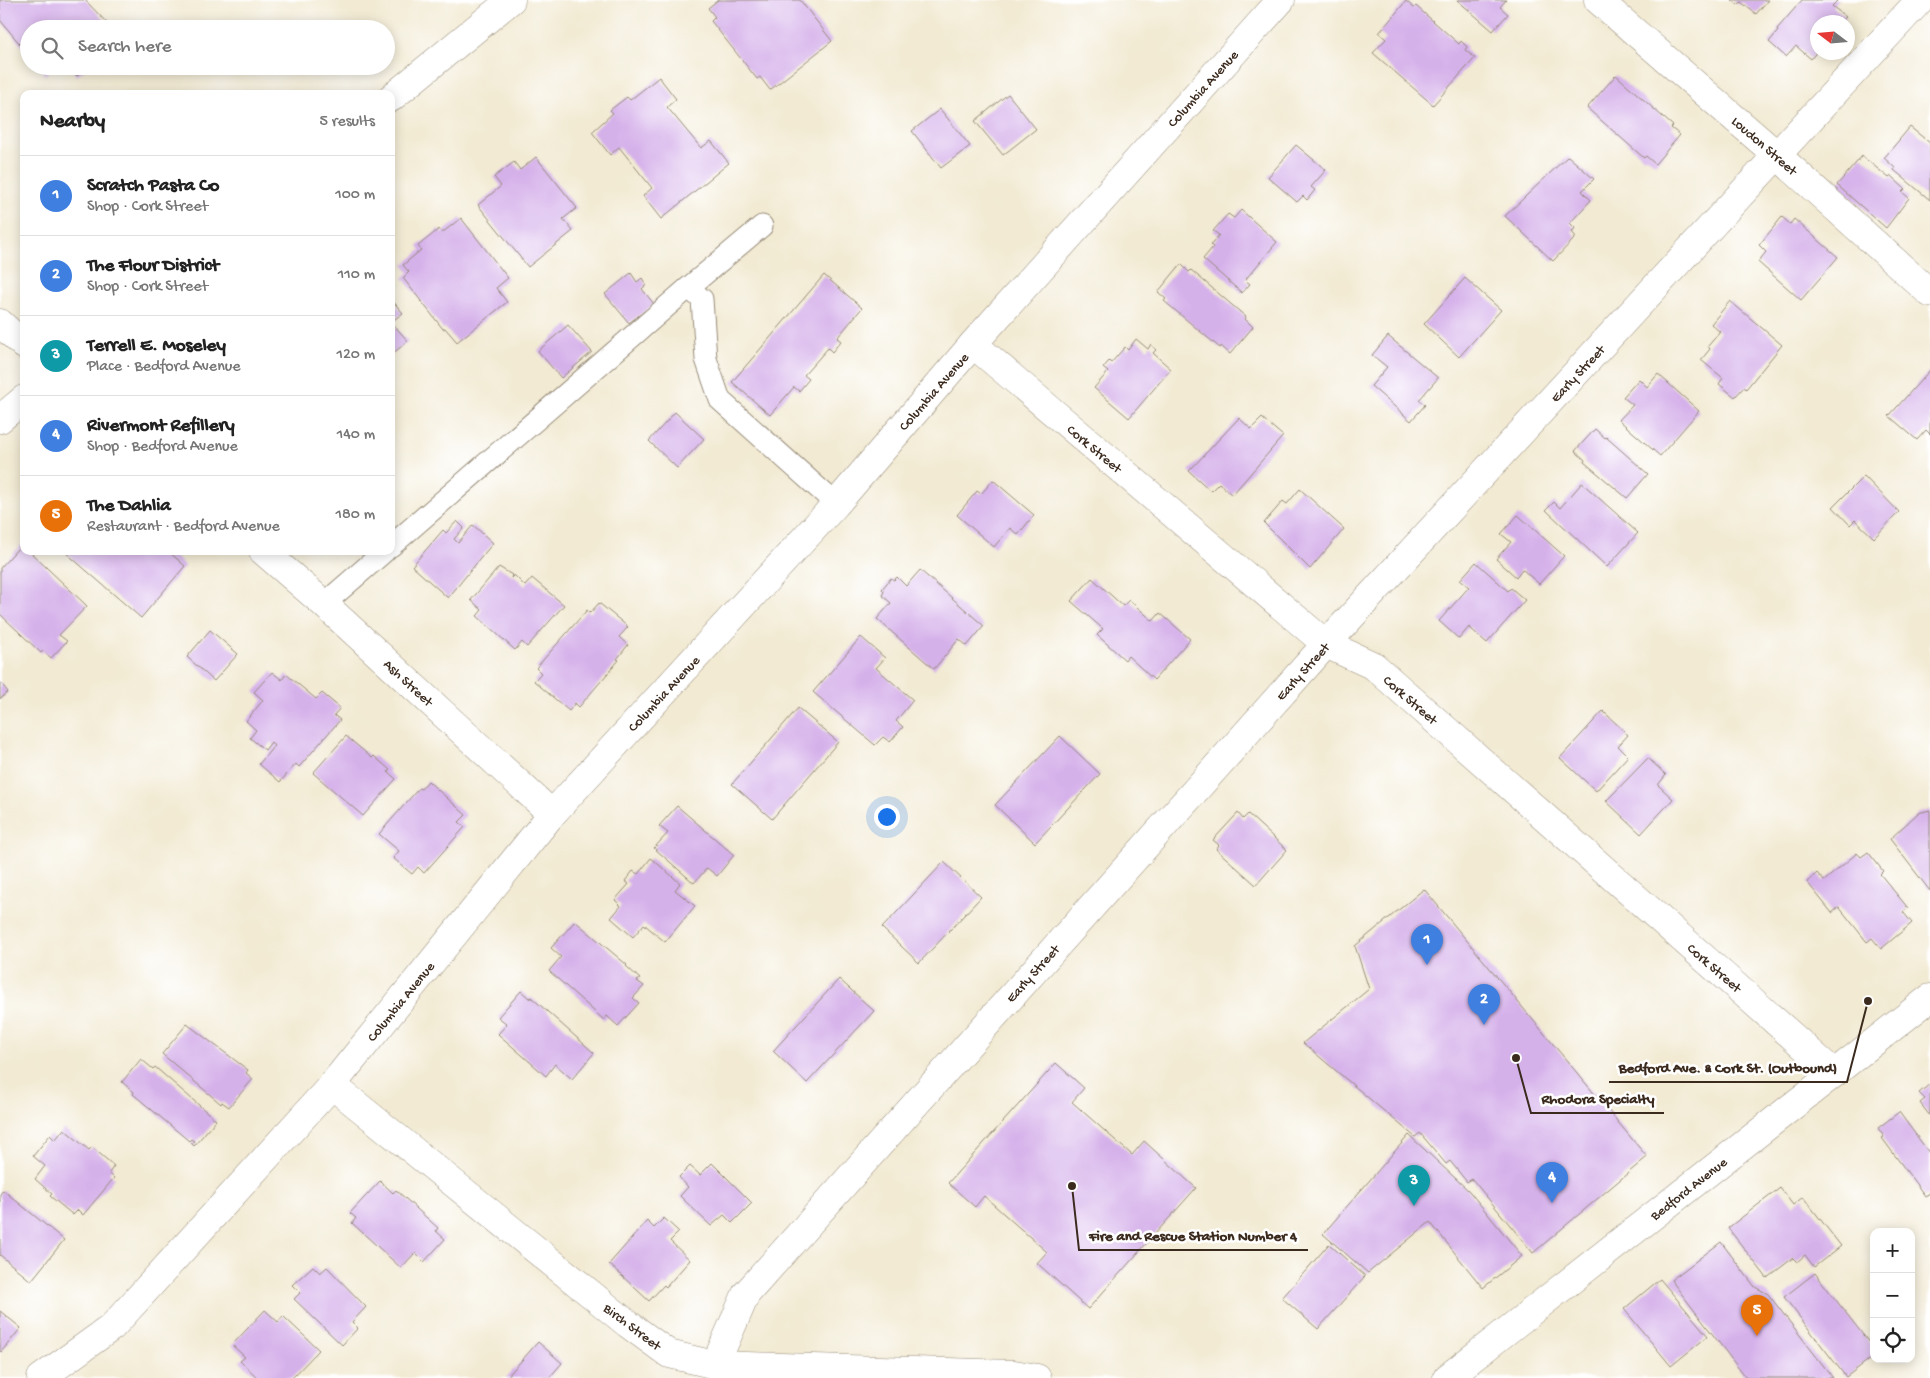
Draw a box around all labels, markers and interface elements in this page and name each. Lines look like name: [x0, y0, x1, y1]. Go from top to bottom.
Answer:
north arrow: [1810, 15, 1855, 60]
search box: [20, 20, 395, 75]
icon: search: [38, 34, 66, 62]
text: Search here: [78, 36, 172, 59]
street label: Columbia Avenue: [1165, 47, 1244, 132]
text: Nearby: [40, 110, 105, 135]
text: 5 results: [320, 113, 375, 132]
street label: Loudon Street: [1727, 114, 1801, 181]
text: Scratch Pasta Co: [87, 175, 219, 198]
text: 1: [53, 186, 59, 205]
text: 100 m: [335, 186, 375, 205]
text: Shop · Cork Street: [87, 198, 208, 217]
text: The Flour District: [87, 255, 219, 278]
text: 2: [52, 266, 60, 285]
text: 110 m: [338, 266, 375, 285]
text: Shop · Cork Street: [87, 278, 208, 297]
text: Terrell E. Moseley: [87, 335, 226, 358]
street label: Early Street: [1548, 342, 1610, 407]
text: 3: [52, 346, 60, 365]
text: 120 m: [336, 346, 375, 365]
street label: Columbia Avenue: [896, 349, 974, 435]
text: Place · Bedford Avenue: [87, 358, 241, 377]
text: Rivermont Refillery: [87, 415, 235, 438]
street label: Cork Street: [1062, 422, 1125, 479]
text: 4: [52, 426, 60, 445]
text: 140 m: [337, 426, 375, 445]
text: Shop · Bedford Avenue: [87, 438, 238, 457]
text: The Dahlia: [87, 495, 171, 518]
text: 5: [52, 506, 60, 525]
text: 180 m: [336, 506, 375, 525]
text: Restaurant · Bedford Avenue: [87, 518, 280, 537]
street label: Early Street: [1273, 639, 1335, 705]
street label: Columbia Avenue: [625, 652, 705, 736]
street label: Ash Street: [379, 657, 437, 712]
street label: Cork Street: [1379, 673, 1441, 730]
your location: [874, 804, 900, 830]
pin: 1: [1411, 924, 1443, 965]
street label: Early Street: [1003, 941, 1065, 1007]
street label: Cork Street: [1683, 941, 1745, 998]
street label: Columbia Avenue: [364, 959, 440, 1046]
pin: 2: [1468, 984, 1500, 1025]
callout: Bedford Ave. & Cork St. (Outbound): [1609, 1052, 1847, 1082]
text: Bedford Ave. & Cork St. (Outbound): [1618, 1060, 1837, 1078]
callout: Rhodora Specialty: [1531, 1083, 1664, 1113]
text: Rhodora Specialty: [1540, 1091, 1655, 1109]
street label: Bedford Avenue: [1647, 1154, 1732, 1226]
pin: 4: [1536, 1162, 1568, 1203]
pin: 3: [1398, 1165, 1430, 1206]
callout: Fire and Rescue Station Number 4: [1079, 1220, 1308, 1250]
text: Fire and Rescue Station Number 4: [1088, 1228, 1298, 1246]
map controls: [1870, 1228, 1915, 1363]
button: +: [1870, 1228, 1915, 1273]
button: −: [1870, 1273, 1915, 1318]
pin: 5: [1741, 1295, 1773, 1336]
street label: Birch Street: [598, 1300, 665, 1356]
button: locate: [1870, 1318, 1915, 1363]

